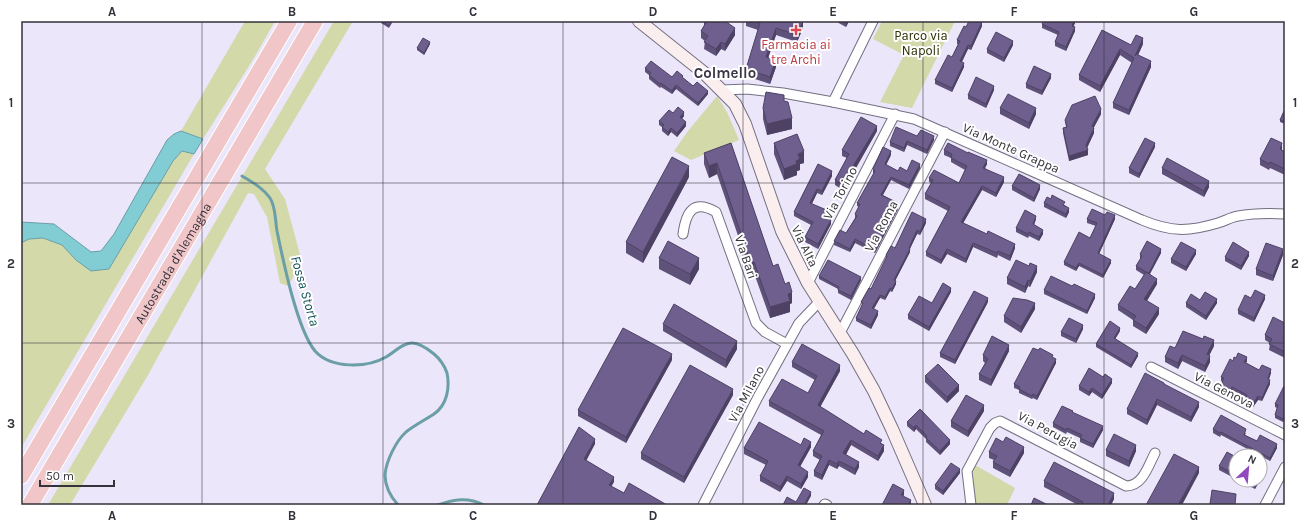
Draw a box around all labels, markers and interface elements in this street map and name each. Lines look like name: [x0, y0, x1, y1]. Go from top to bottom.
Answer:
text: A: [108, 4, 116, 19]
text: B: [288, 4, 296, 19]
text: C: [469, 4, 477, 19]
text: D: [649, 4, 658, 19]
text: E: [829, 4, 837, 19]
text: F: [1010, 4, 1018, 19]
text: G: [1190, 4, 1198, 19]
marker: Farmacia ai tre Archi: [791, 25, 801, 35]
park label: Parco via Napoli: [894, 28, 948, 58]
place label: Farmacia ai tre Archi: [761, 37, 831, 67]
district label: Colmello: [694, 64, 756, 82]
text: 1: [9, 95, 13, 110]
text: 1: [1293, 95, 1297, 110]
street label: Via Monte Grappa: [960, 120, 1062, 176]
street label: Via Torino: [820, 164, 860, 222]
street label: Via Roma: [861, 198, 901, 254]
street label: Autostrada d'Alemagna: [131, 200, 214, 326]
street label: Via Alta: [788, 223, 822, 269]
street label: Via Bari: [732, 233, 760, 281]
water label: Fossa Storta: [287, 254, 323, 328]
text: 2: [7, 256, 15, 271]
text: 2: [1291, 256, 1299, 271]
street label: Via Milano: [725, 363, 767, 425]
street label: Via Genova: [1192, 369, 1256, 411]
street label: Via Perugia: [1015, 408, 1081, 452]
text: 3: [7, 416, 15, 431]
text: 3: [1291, 416, 1299, 431]
north arrow: [1228, 448, 1268, 488]
text: N: [1246, 452, 1259, 467]
scale bar: [40, 462, 114, 488]
text: 50 m: [46, 469, 74, 483]
text: A: [108, 508, 116, 523]
text: B: [288, 508, 296, 523]
text: C: [469, 508, 477, 523]
text: D: [649, 508, 658, 523]
text: E: [829, 508, 837, 523]
text: F: [1010, 508, 1018, 523]
text: G: [1190, 508, 1198, 523]

